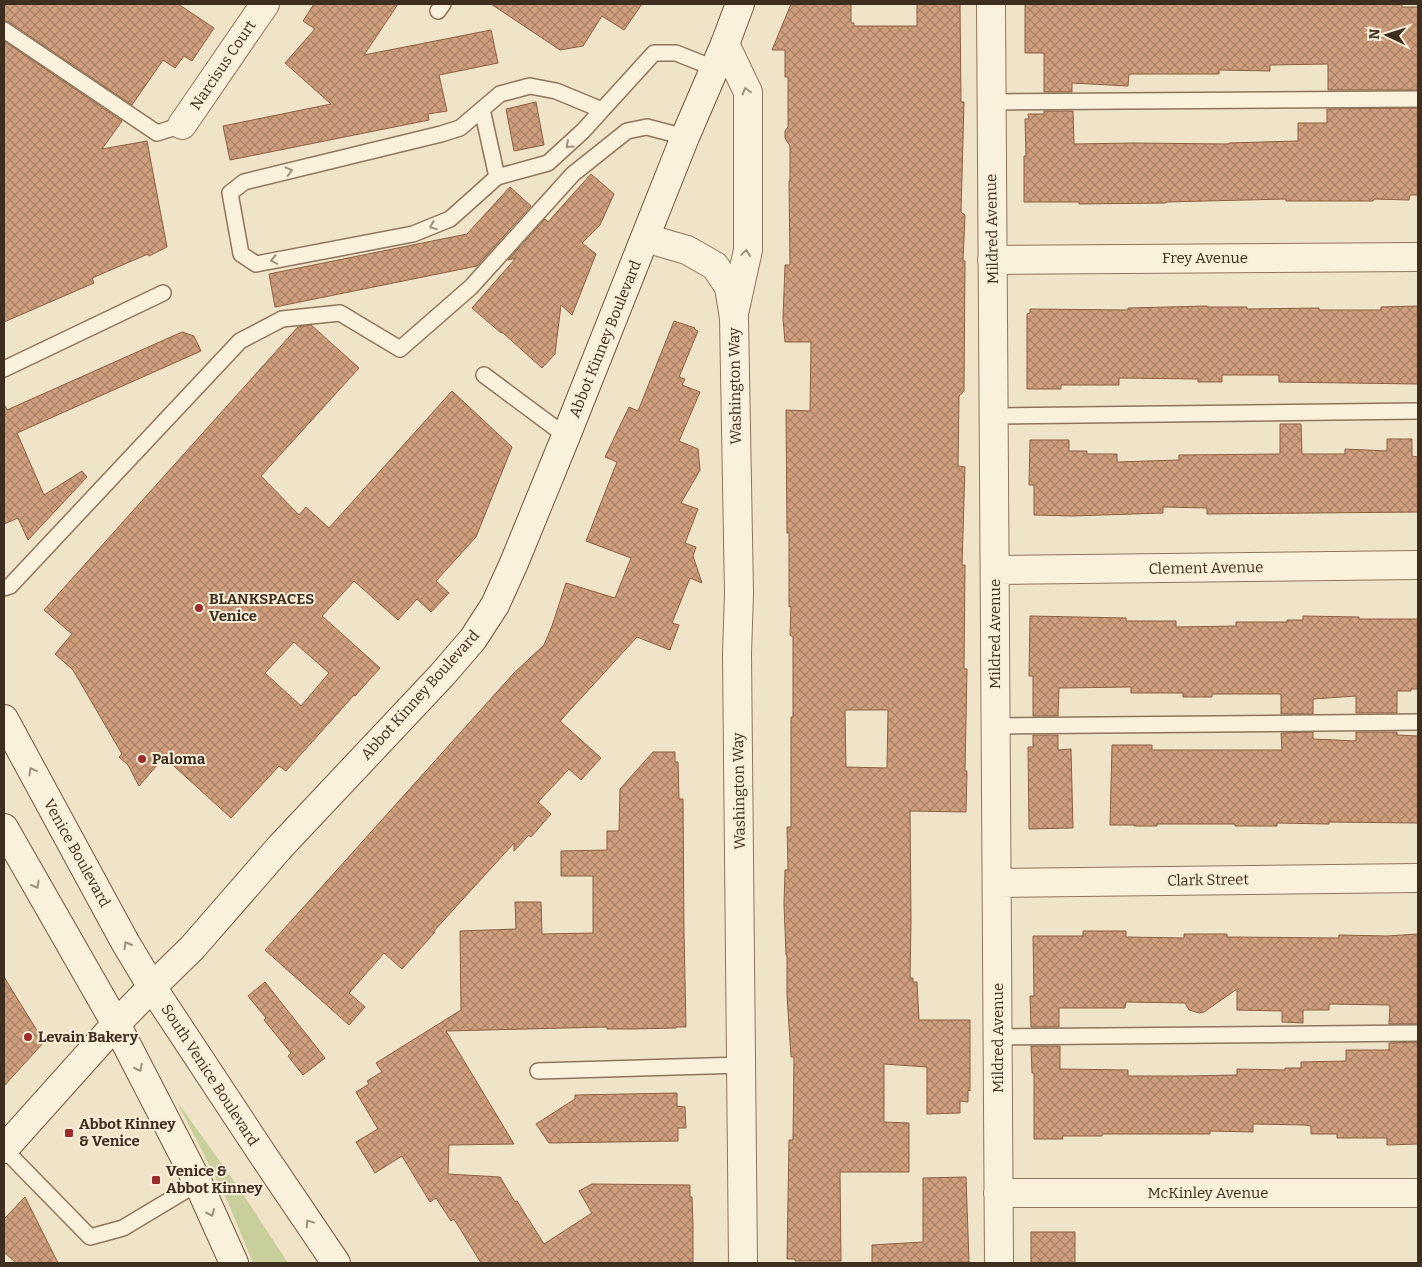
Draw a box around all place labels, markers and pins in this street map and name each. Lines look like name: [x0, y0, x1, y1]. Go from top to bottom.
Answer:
place label: BLANKSPACES Venice: [209, 590, 314, 625]
marker: BLANKSPACES Venice: [193, 602, 205, 614]
place label: Paloma: [152, 750, 206, 768]
marker: Paloma: [136, 753, 148, 765]
place label: Levain Bakery: [38, 1028, 139, 1046]
marker: Levain Bakery: [22, 1031, 34, 1043]
place label: Abbot Kinney & Venice: [79, 1115, 176, 1150]
marker: Abbot Kinney & Venice: [63, 1127, 75, 1139]
place label: Venice & Abbot Kinney: [166, 1162, 263, 1197]
marker: Venice & Abbot Kinney: [150, 1174, 162, 1186]

